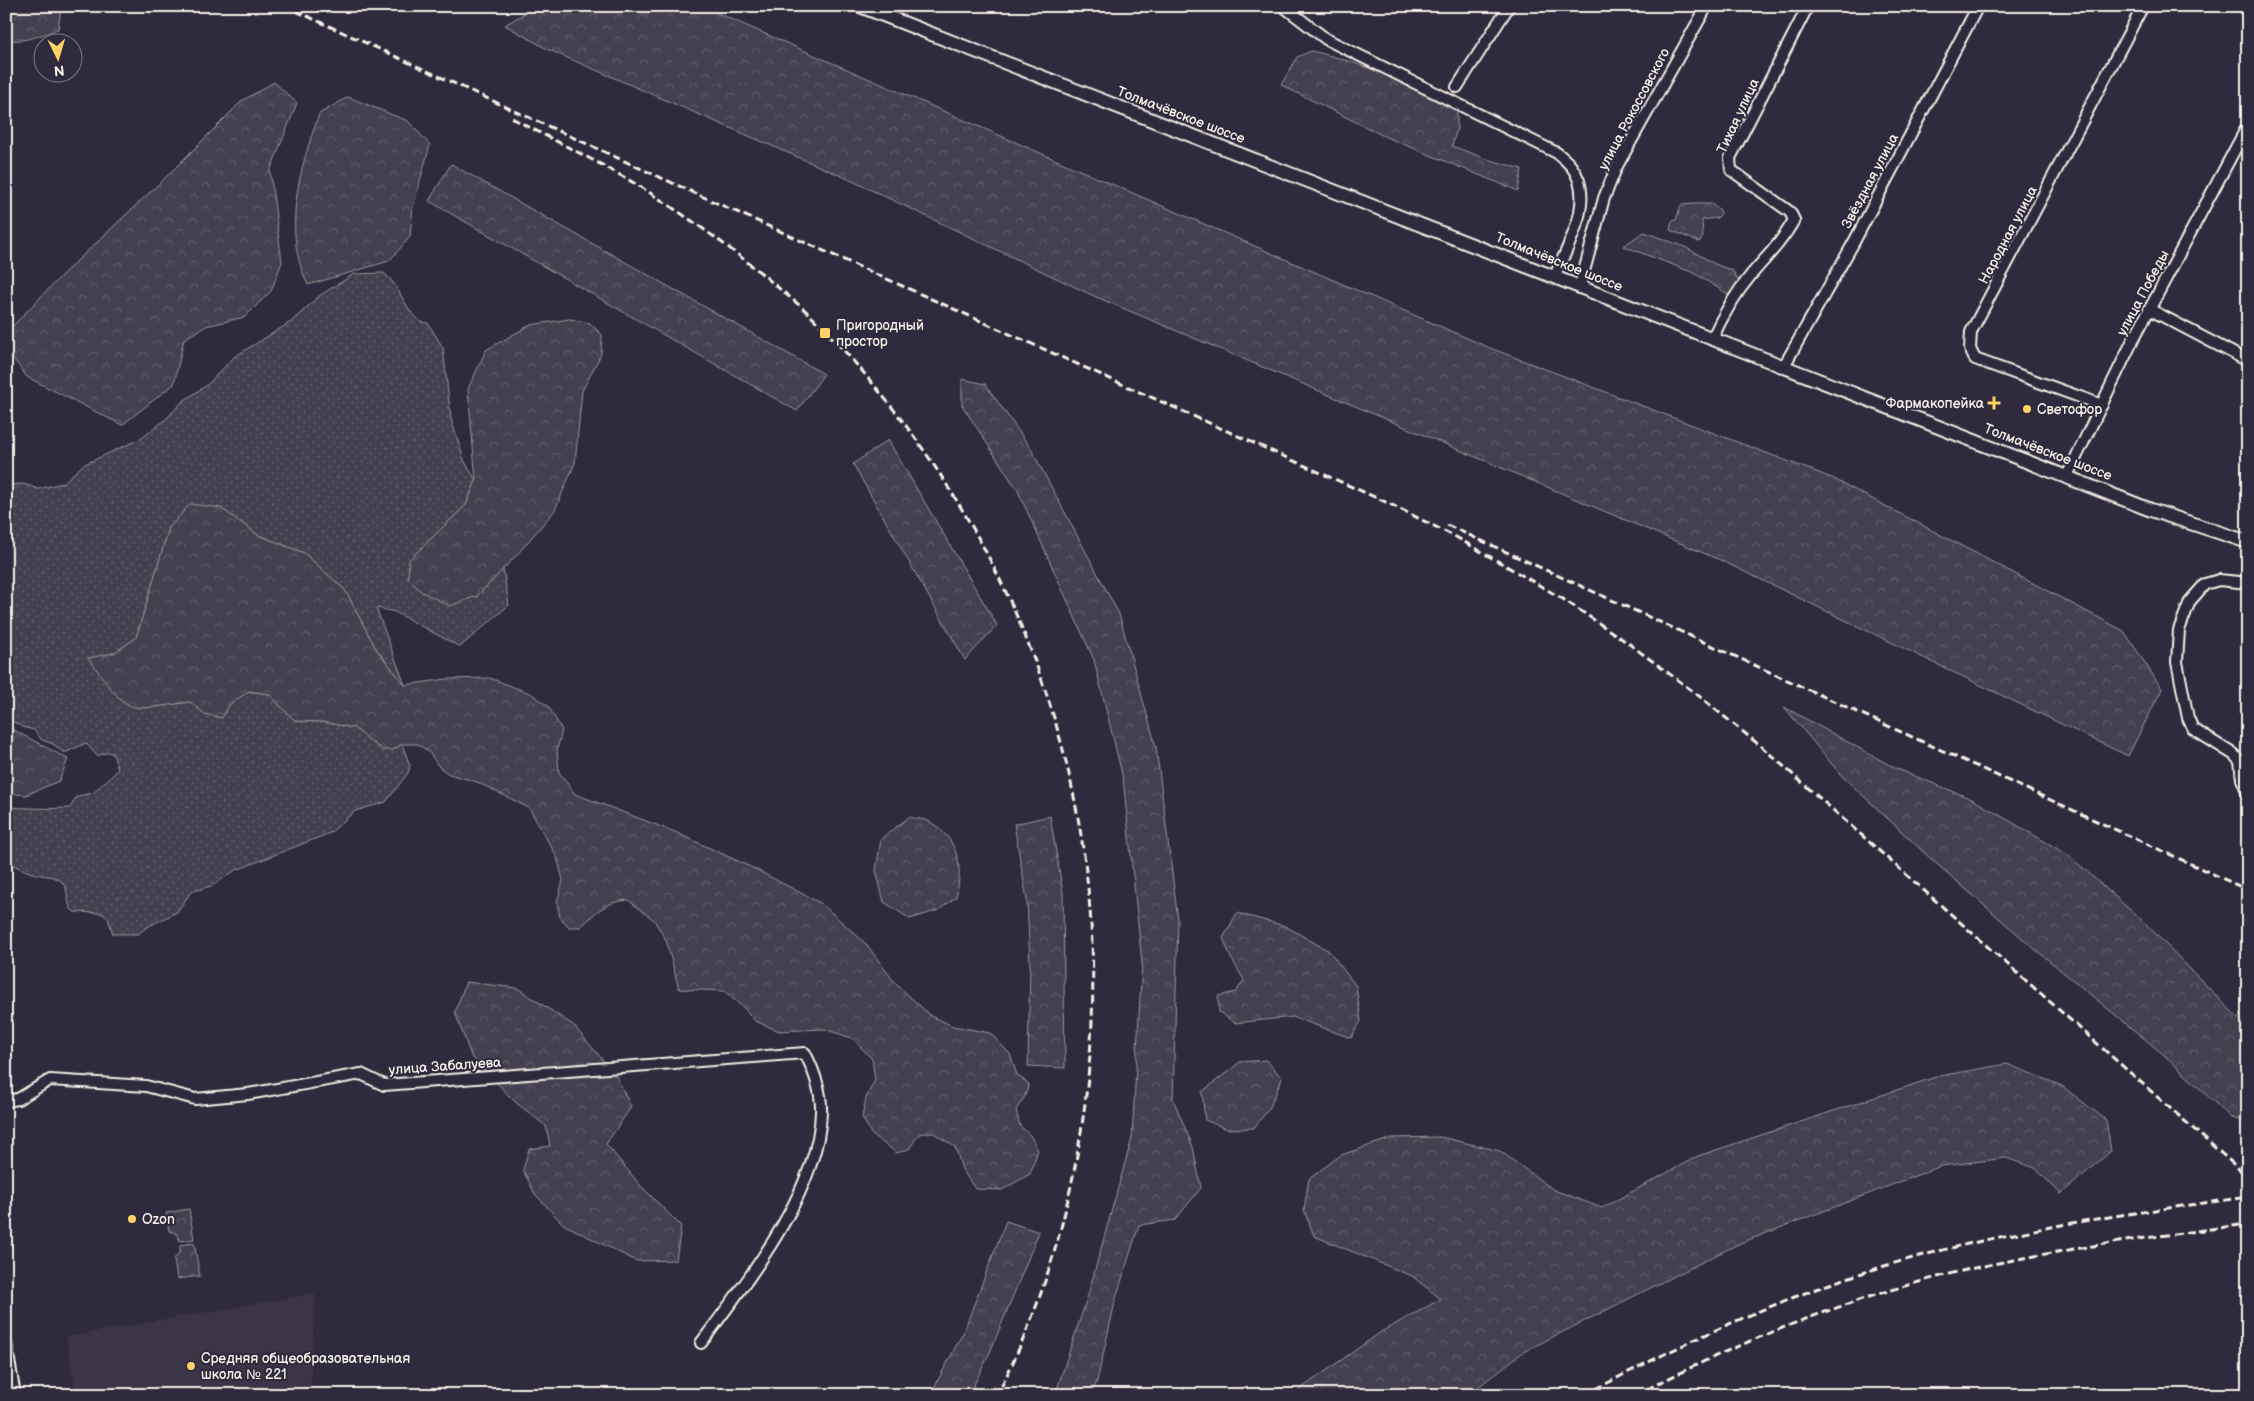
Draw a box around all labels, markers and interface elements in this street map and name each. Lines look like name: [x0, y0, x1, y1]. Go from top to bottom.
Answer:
north arrow: [32, 32, 82, 82]
street label: улица Рокоссовского: [1595, 45, 1673, 173]
text: N: [53, 62, 65, 79]
street label: Тихая улица: [1713, 75, 1763, 156]
street label: Толмачёвское шоссе: [1115, 83, 1248, 147]
street label: Звёздная улица: [1838, 130, 1902, 231]
street label: Народная улица: [1975, 182, 2041, 287]
street label: Толмачёвское шоссе: [1493, 229, 1625, 295]
street label: улица Победы: [2113, 247, 2173, 339]
place label: Пригородный простор: [836, 317, 924, 350]
marker: Пригородный простор: [818, 326, 832, 340]
place label: Фармакопейка: [1886, 395, 1985, 412]
marker: Фармакопейка: [1988, 397, 2000, 409]
place label: Светофор: [2037, 401, 2102, 418]
marker: Светофор: [2021, 403, 2033, 415]
street label: Толмачёвское шоссе: [1982, 420, 2115, 484]
street label: улица Забалуева: [388, 1054, 503, 1078]
place label: Ozon: [142, 1211, 175, 1228]
marker: Ozon: [126, 1213, 138, 1225]
place label: Средняя общеобразовательная школа № 221: [201, 1350, 410, 1383]
marker: Средняя общеобразовательная школа № 221: [185, 1360, 197, 1372]

